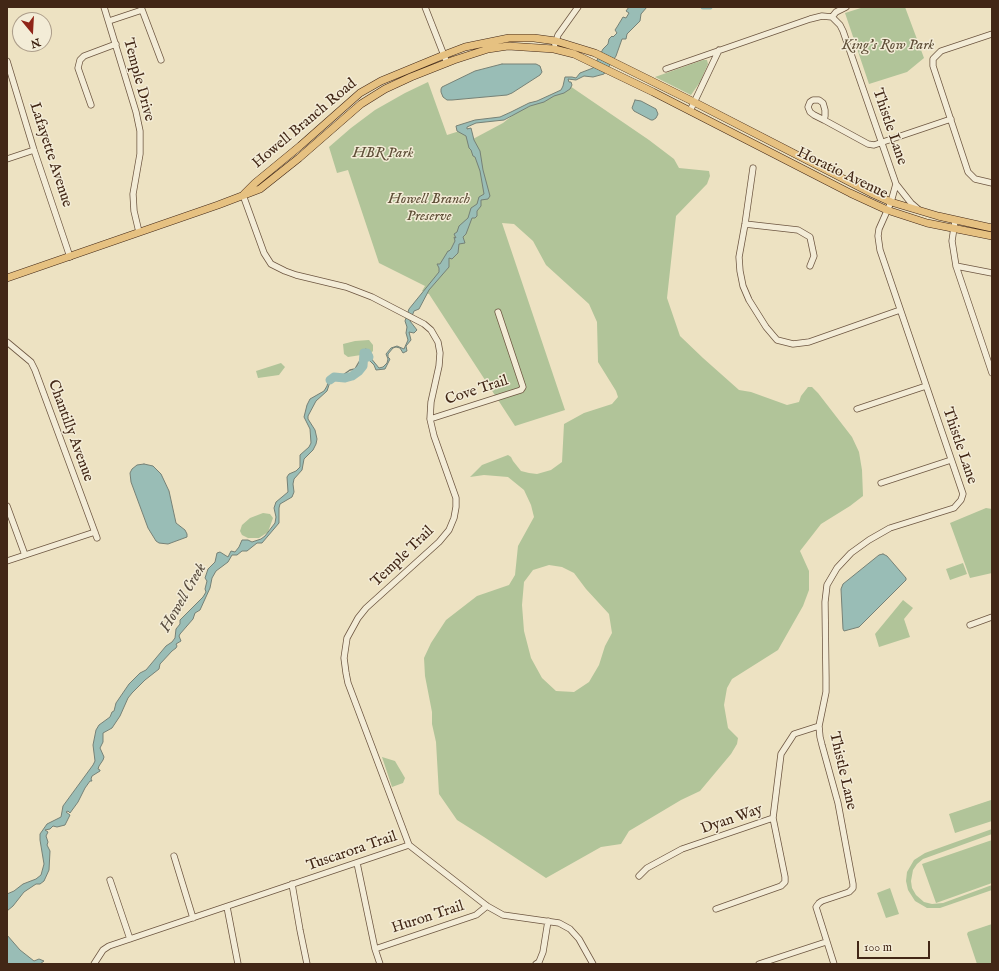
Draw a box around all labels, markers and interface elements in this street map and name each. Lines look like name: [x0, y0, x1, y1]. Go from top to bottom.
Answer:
north arrow: [12, 12, 52, 52]
text: N: [29, 34, 42, 51]
street label: Temple Drive: [118, 36, 158, 124]
park label: King's Row Park: [842, 37, 934, 55]
street label: Howell Branch Road: [249, 75, 361, 173]
street label: Thistle Lane: [868, 86, 910, 168]
street label: Lafayette Avenue: [25, 100, 75, 210]
street label: Horatio Avenue: [794, 144, 890, 204]
park label: HBR Park: [353, 145, 413, 163]
park label: Howell Branch Preserve: [388, 191, 470, 226]
street label: Cove Trail: [443, 372, 511, 410]
street label: Chantilly Avenue: [43, 378, 97, 484]
street label: Thistle Lane: [938, 405, 980, 487]
street label: Temple Trail: [368, 523, 438, 591]
water label: Howell Creek: [157, 560, 211, 636]
street label: Thistle Lane: [824, 730, 860, 812]
street label: Dyan Way: [699, 801, 765, 839]
street label: Tuscarora Trail: [304, 828, 400, 876]
street label: Huron Trail: [389, 898, 467, 938]
scale bar: [859, 933, 932, 959]
text: 100 m: [864, 940, 892, 955]

